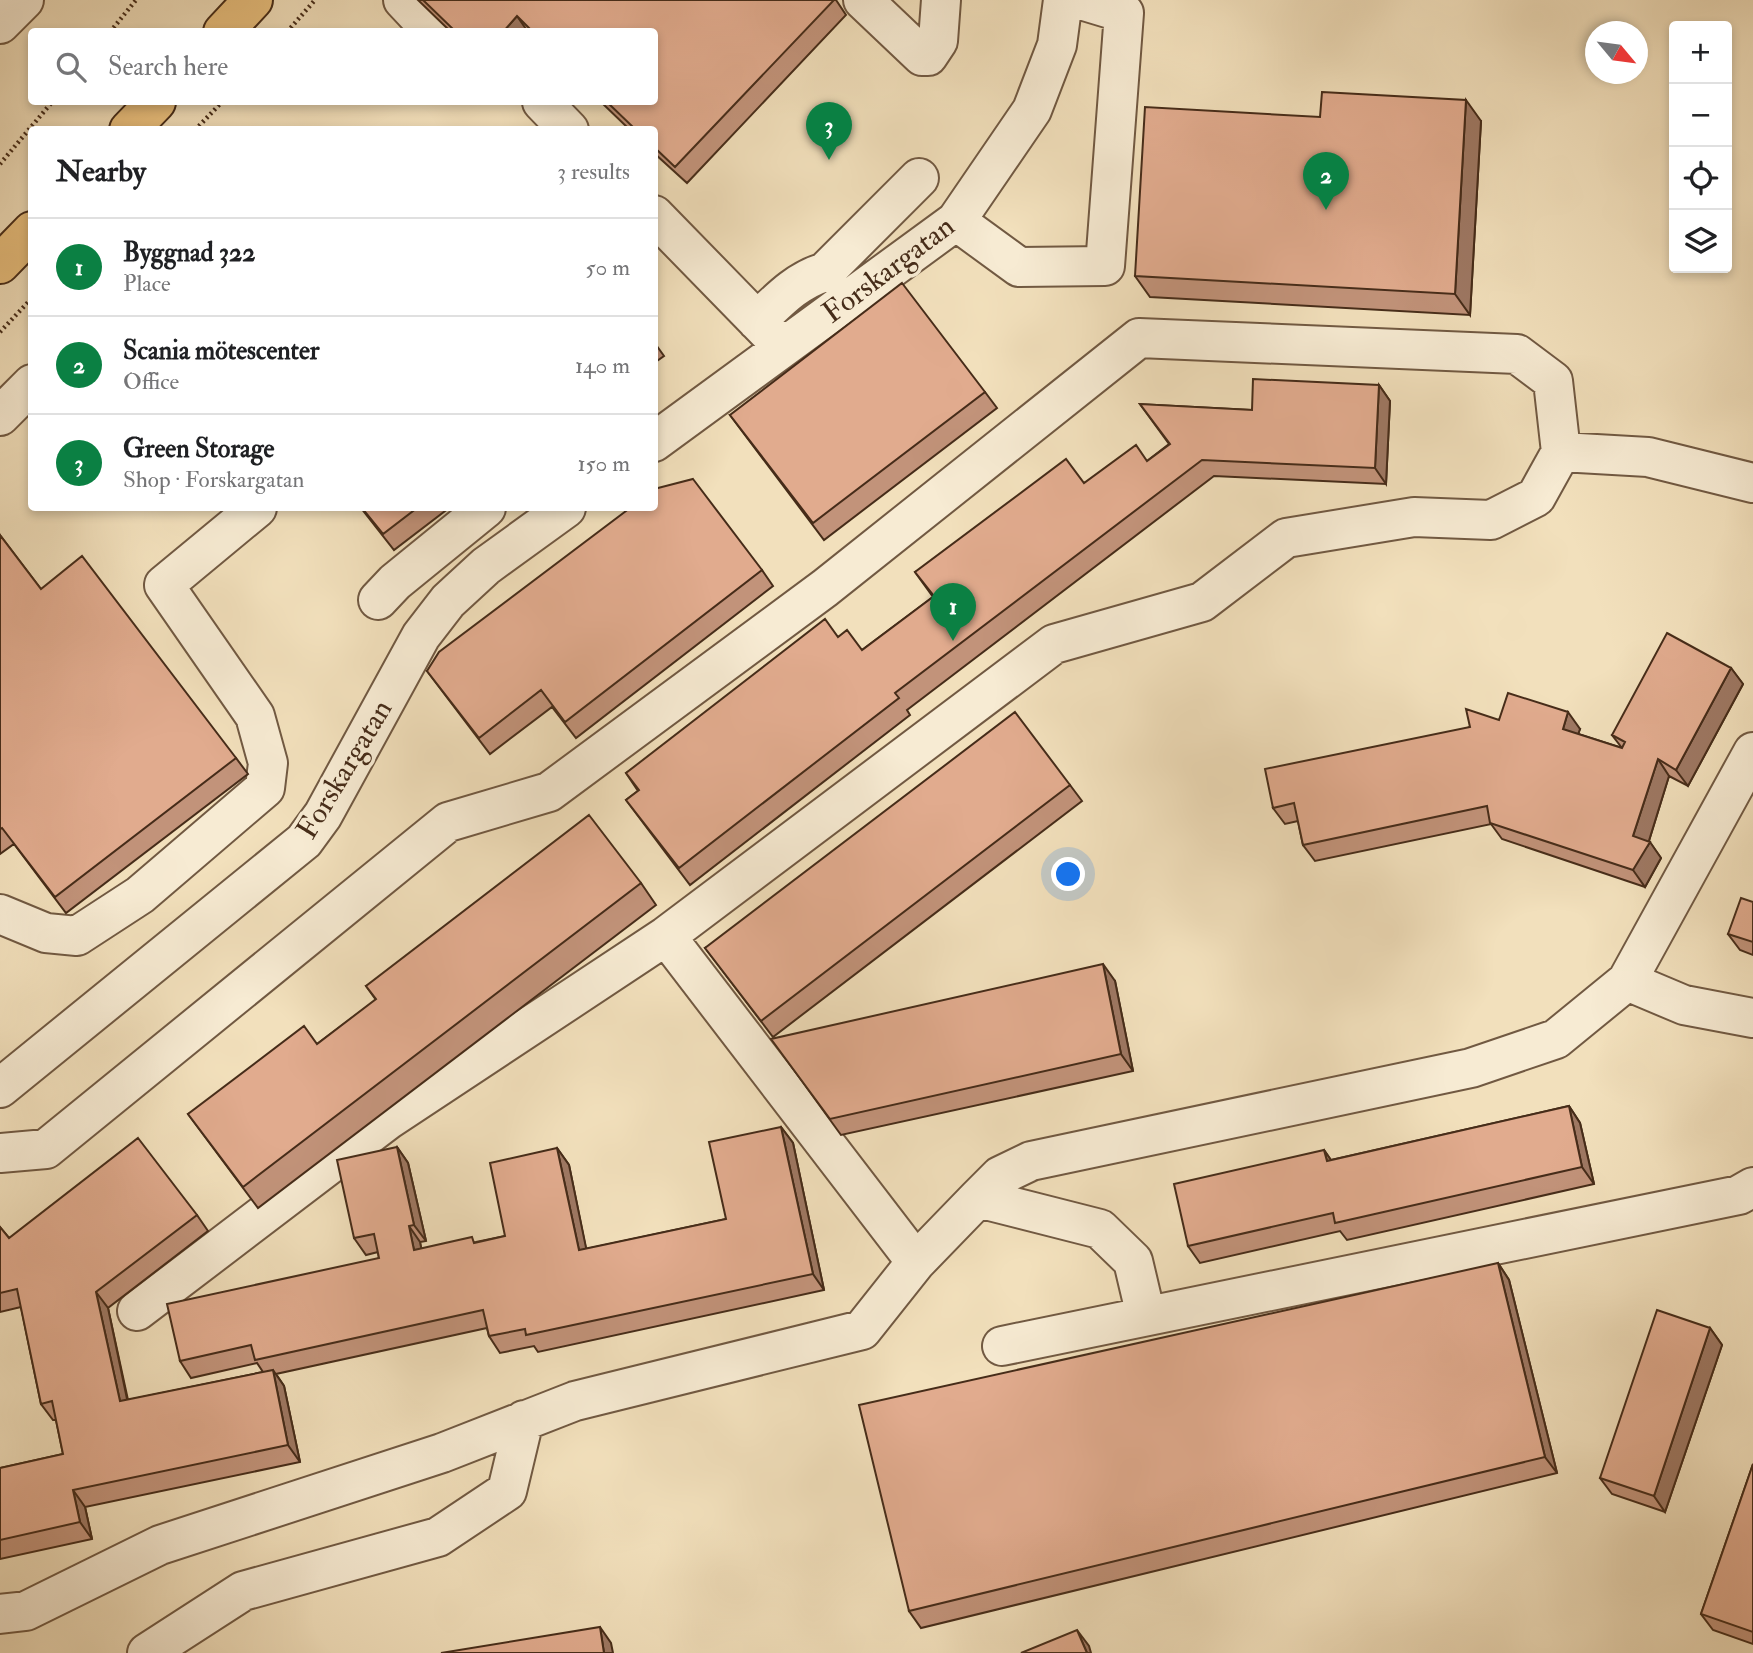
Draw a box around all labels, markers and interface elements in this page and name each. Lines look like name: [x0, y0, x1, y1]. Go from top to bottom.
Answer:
north arrow: [1585, 21, 1648, 84]
map controls: [1669, 21, 1732, 273]
button: +: [1669, 21, 1732, 84]
search box: [28, 28, 658, 105]
icon: search: [52, 48, 90, 86]
text: Search here: [108, 51, 228, 83]
button: −: [1669, 84, 1732, 147]
pin: 3: [806, 102, 852, 160]
button: locate: [1669, 147, 1732, 210]
pin: 2: [1303, 152, 1349, 210]
text: Nearby: [56, 153, 146, 190]
text: 3 results: [557, 157, 630, 186]
street label: Forskargatan: [815, 208, 962, 331]
button: layers: [1669, 210, 1732, 273]
text: Byggnad 322: [123, 237, 255, 269]
text: 1: [75, 253, 83, 282]
text: 50 m: [586, 253, 630, 282]
text: Place: [123, 269, 171, 298]
text: Scania mötescenter: [123, 335, 320, 367]
text: 2: [73, 351, 85, 380]
text: 140 m: [575, 351, 630, 380]
text: Office: [123, 367, 179, 396]
text: Green Storage: [123, 433, 274, 465]
text: 3: [75, 449, 83, 478]
text: 150 m: [577, 449, 630, 478]
text: Shop · Forskargatan: [123, 465, 304, 494]
pin: 1: [930, 583, 976, 641]
street label: Forskargatan: [288, 693, 400, 846]
your location: [1051, 857, 1085, 891]

